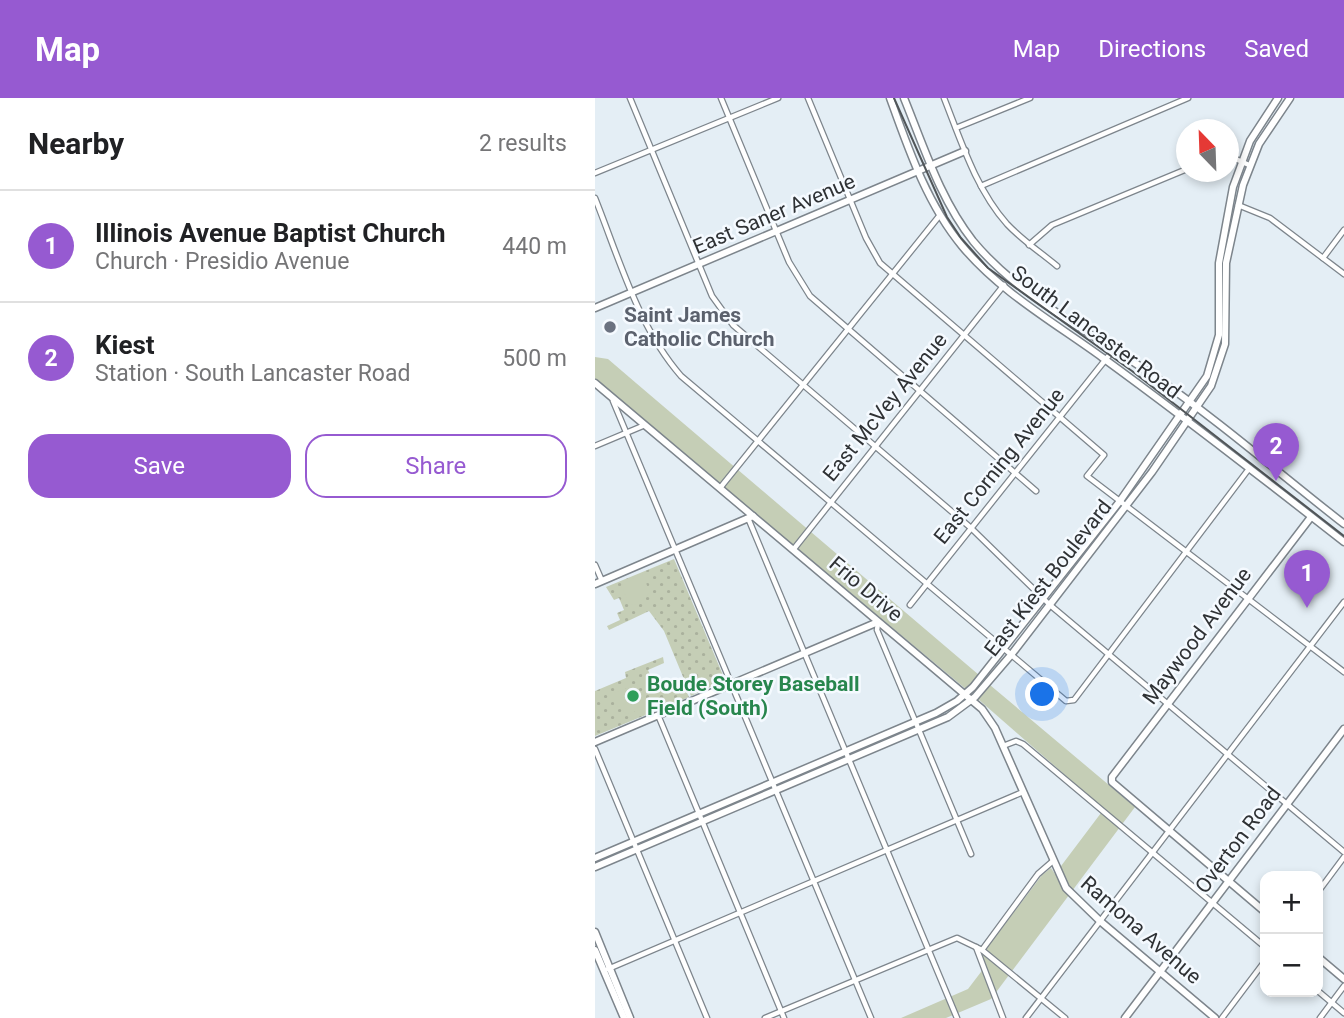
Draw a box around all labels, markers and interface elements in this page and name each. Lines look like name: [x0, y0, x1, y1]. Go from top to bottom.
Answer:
text: Map: [35, 30, 100, 69]
text: Map: [1013, 35, 1060, 63]
text: Directions: [1098, 35, 1206, 63]
text: Saved: [1244, 35, 1309, 63]
north arrow: [1176, 119, 1239, 182]
text: Nearby: [28, 126, 124, 161]
text: 2 results: [479, 130, 567, 157]
street label: East Saner Avenue: [689, 169, 859, 259]
text: Illinois Avenue Baptist Church: [95, 218, 446, 248]
text: 1: [44, 233, 58, 260]
text: 440 m: [502, 233, 567, 260]
text: Church · Presidio Avenue: [95, 248, 349, 275]
street label: South Lancaster Road: [1007, 260, 1185, 404]
place label: Saint James Catholic Church: [624, 303, 774, 351]
marker: Saint James Catholic Church: [602, 319, 618, 335]
street label: East McVey Avenue: [818, 328, 952, 486]
text: Kiest: [95, 330, 155, 360]
text: 2: [44, 345, 58, 372]
text: 500 m: [502, 345, 567, 372]
text: Station · South Lancaster Road: [95, 360, 410, 387]
street label: East Corning Avenue: [929, 383, 1069, 549]
pin: 2: [1253, 423, 1299, 481]
button: Save: [28, 434, 291, 498]
button: Share: [305, 434, 567, 498]
street label: East Kiest Boulevard: [980, 495, 1116, 661]
pin: 1: [1284, 550, 1330, 608]
street label: Frio Drive: [825, 552, 907, 626]
street label: Maywood Avenue: [1138, 563, 1256, 709]
place label: Boude Storey Baseball Field (South): [647, 672, 859, 720]
your location: [1025, 677, 1059, 711]
marker: Boude Storey Baseball Field (South): [625, 688, 641, 704]
street label: Overton Road: [1190, 782, 1286, 898]
street label: Ramona Avenue: [1076, 871, 1206, 989]
map controls: [1260, 871, 1323, 997]
button: +: [1260, 871, 1323, 934]
button: −: [1260, 934, 1323, 997]

